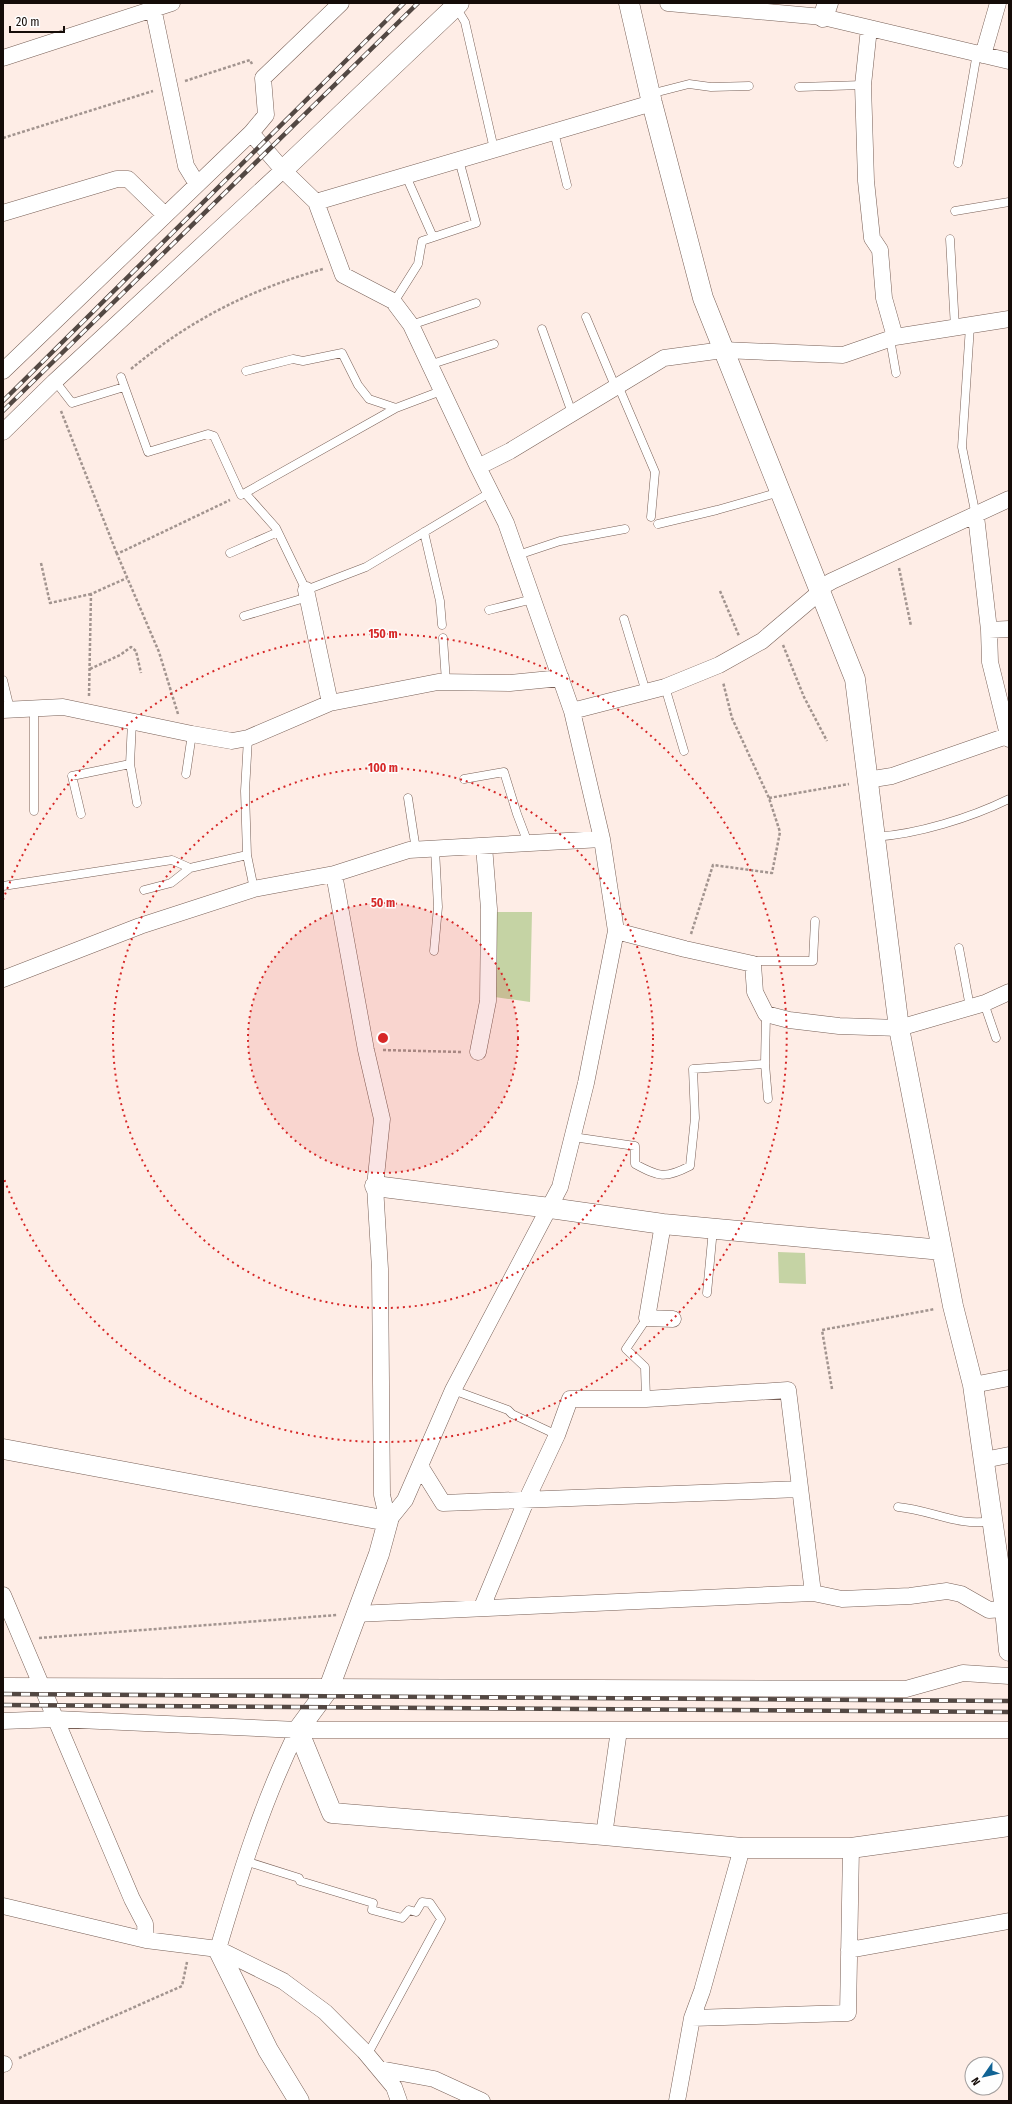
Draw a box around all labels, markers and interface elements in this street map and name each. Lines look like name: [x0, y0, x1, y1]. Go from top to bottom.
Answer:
scale bar: [10, 8, 64, 34]
text: 20 m: [16, 15, 40, 29]
text: 150 m: [368, 627, 398, 641]
text: 100 m: [368, 761, 398, 775]
text: 50 m: [371, 896, 395, 910]
centre of rings: [376, 1031, 390, 1045]
north arrow: [964, 2056, 1004, 2096]
text: N: [969, 2075, 983, 2088]

